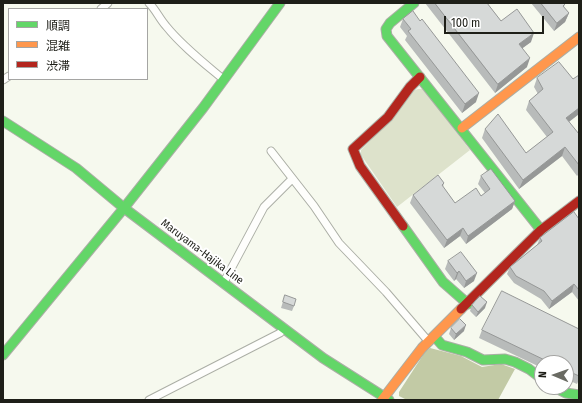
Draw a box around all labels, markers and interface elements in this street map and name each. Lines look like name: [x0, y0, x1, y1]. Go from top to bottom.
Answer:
legend: [8, 8, 148, 80]
scale bar: [446, 8, 546, 34]
text: 100 m: [451, 16, 480, 30]
text: 順調: [46, 19, 70, 33]
text: 混雑: [46, 39, 70, 53]
text: 渋滞: [46, 59, 70, 73]
street label: Maruyama-Hajika Line: [158, 217, 246, 287]
north arrow: [534, 355, 574, 395]
text: N: [536, 371, 549, 378]

